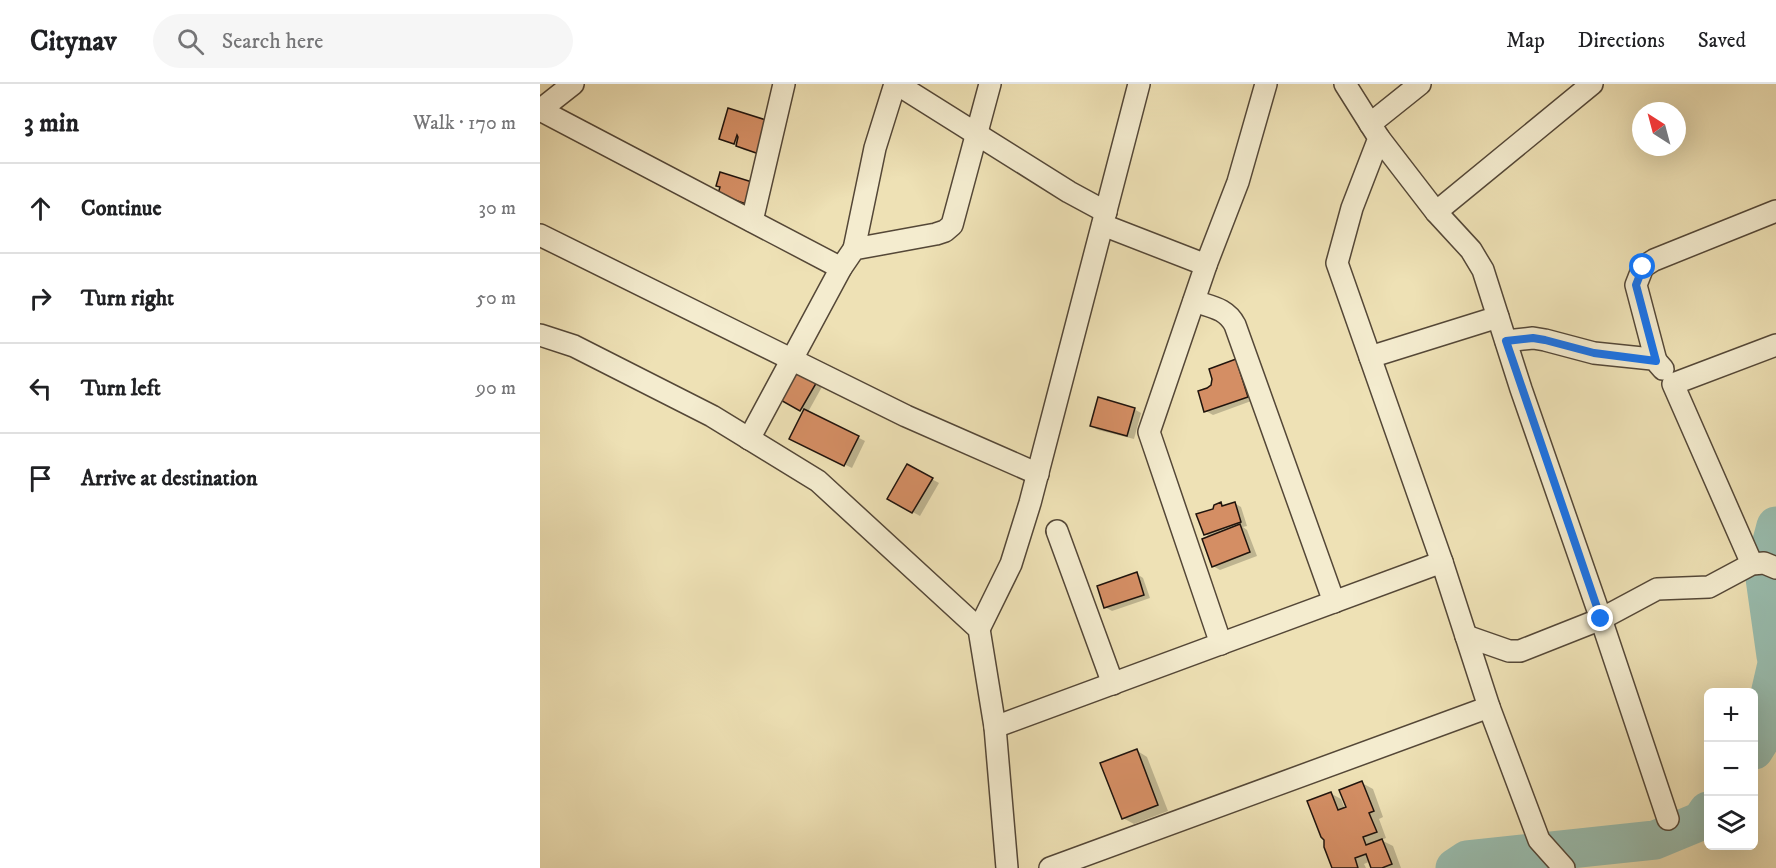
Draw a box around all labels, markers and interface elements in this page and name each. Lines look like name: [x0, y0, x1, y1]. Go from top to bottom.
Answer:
search box: [153, 14, 573, 68]
text: Citynav: [30, 24, 117, 59]
icon: search: [174, 25, 207, 58]
text: Search here: [222, 28, 323, 55]
text: Map: [1506, 28, 1545, 54]
text: Directions: [1578, 28, 1665, 54]
text: Saved: [1698, 28, 1746, 54]
north arrow: [1632, 102, 1686, 156]
text: 3 min: [24, 107, 79, 140]
text: Walk · 170 m: [413, 111, 516, 136]
icon: ahead: [24, 192, 57, 225]
text: Continue: [81, 195, 162, 222]
text: 30 m: [478, 196, 516, 221]
route start: [1629, 253, 1655, 279]
icon: right: [24, 282, 57, 315]
text: Turn right: [81, 285, 174, 312]
text: 50 m: [476, 286, 516, 311]
icon: left: [24, 372, 57, 405]
text: Turn left: [81, 375, 161, 402]
text: 90 m: [476, 376, 516, 401]
icon: arrive: [24, 462, 57, 495]
text: Arrive at destination: [81, 465, 258, 492]
route end: [1587, 605, 1613, 631]
map controls: [1704, 688, 1758, 850]
button: +: [1704, 688, 1758, 742]
button: −: [1704, 742, 1758, 796]
button: layers: [1704, 796, 1758, 850]

